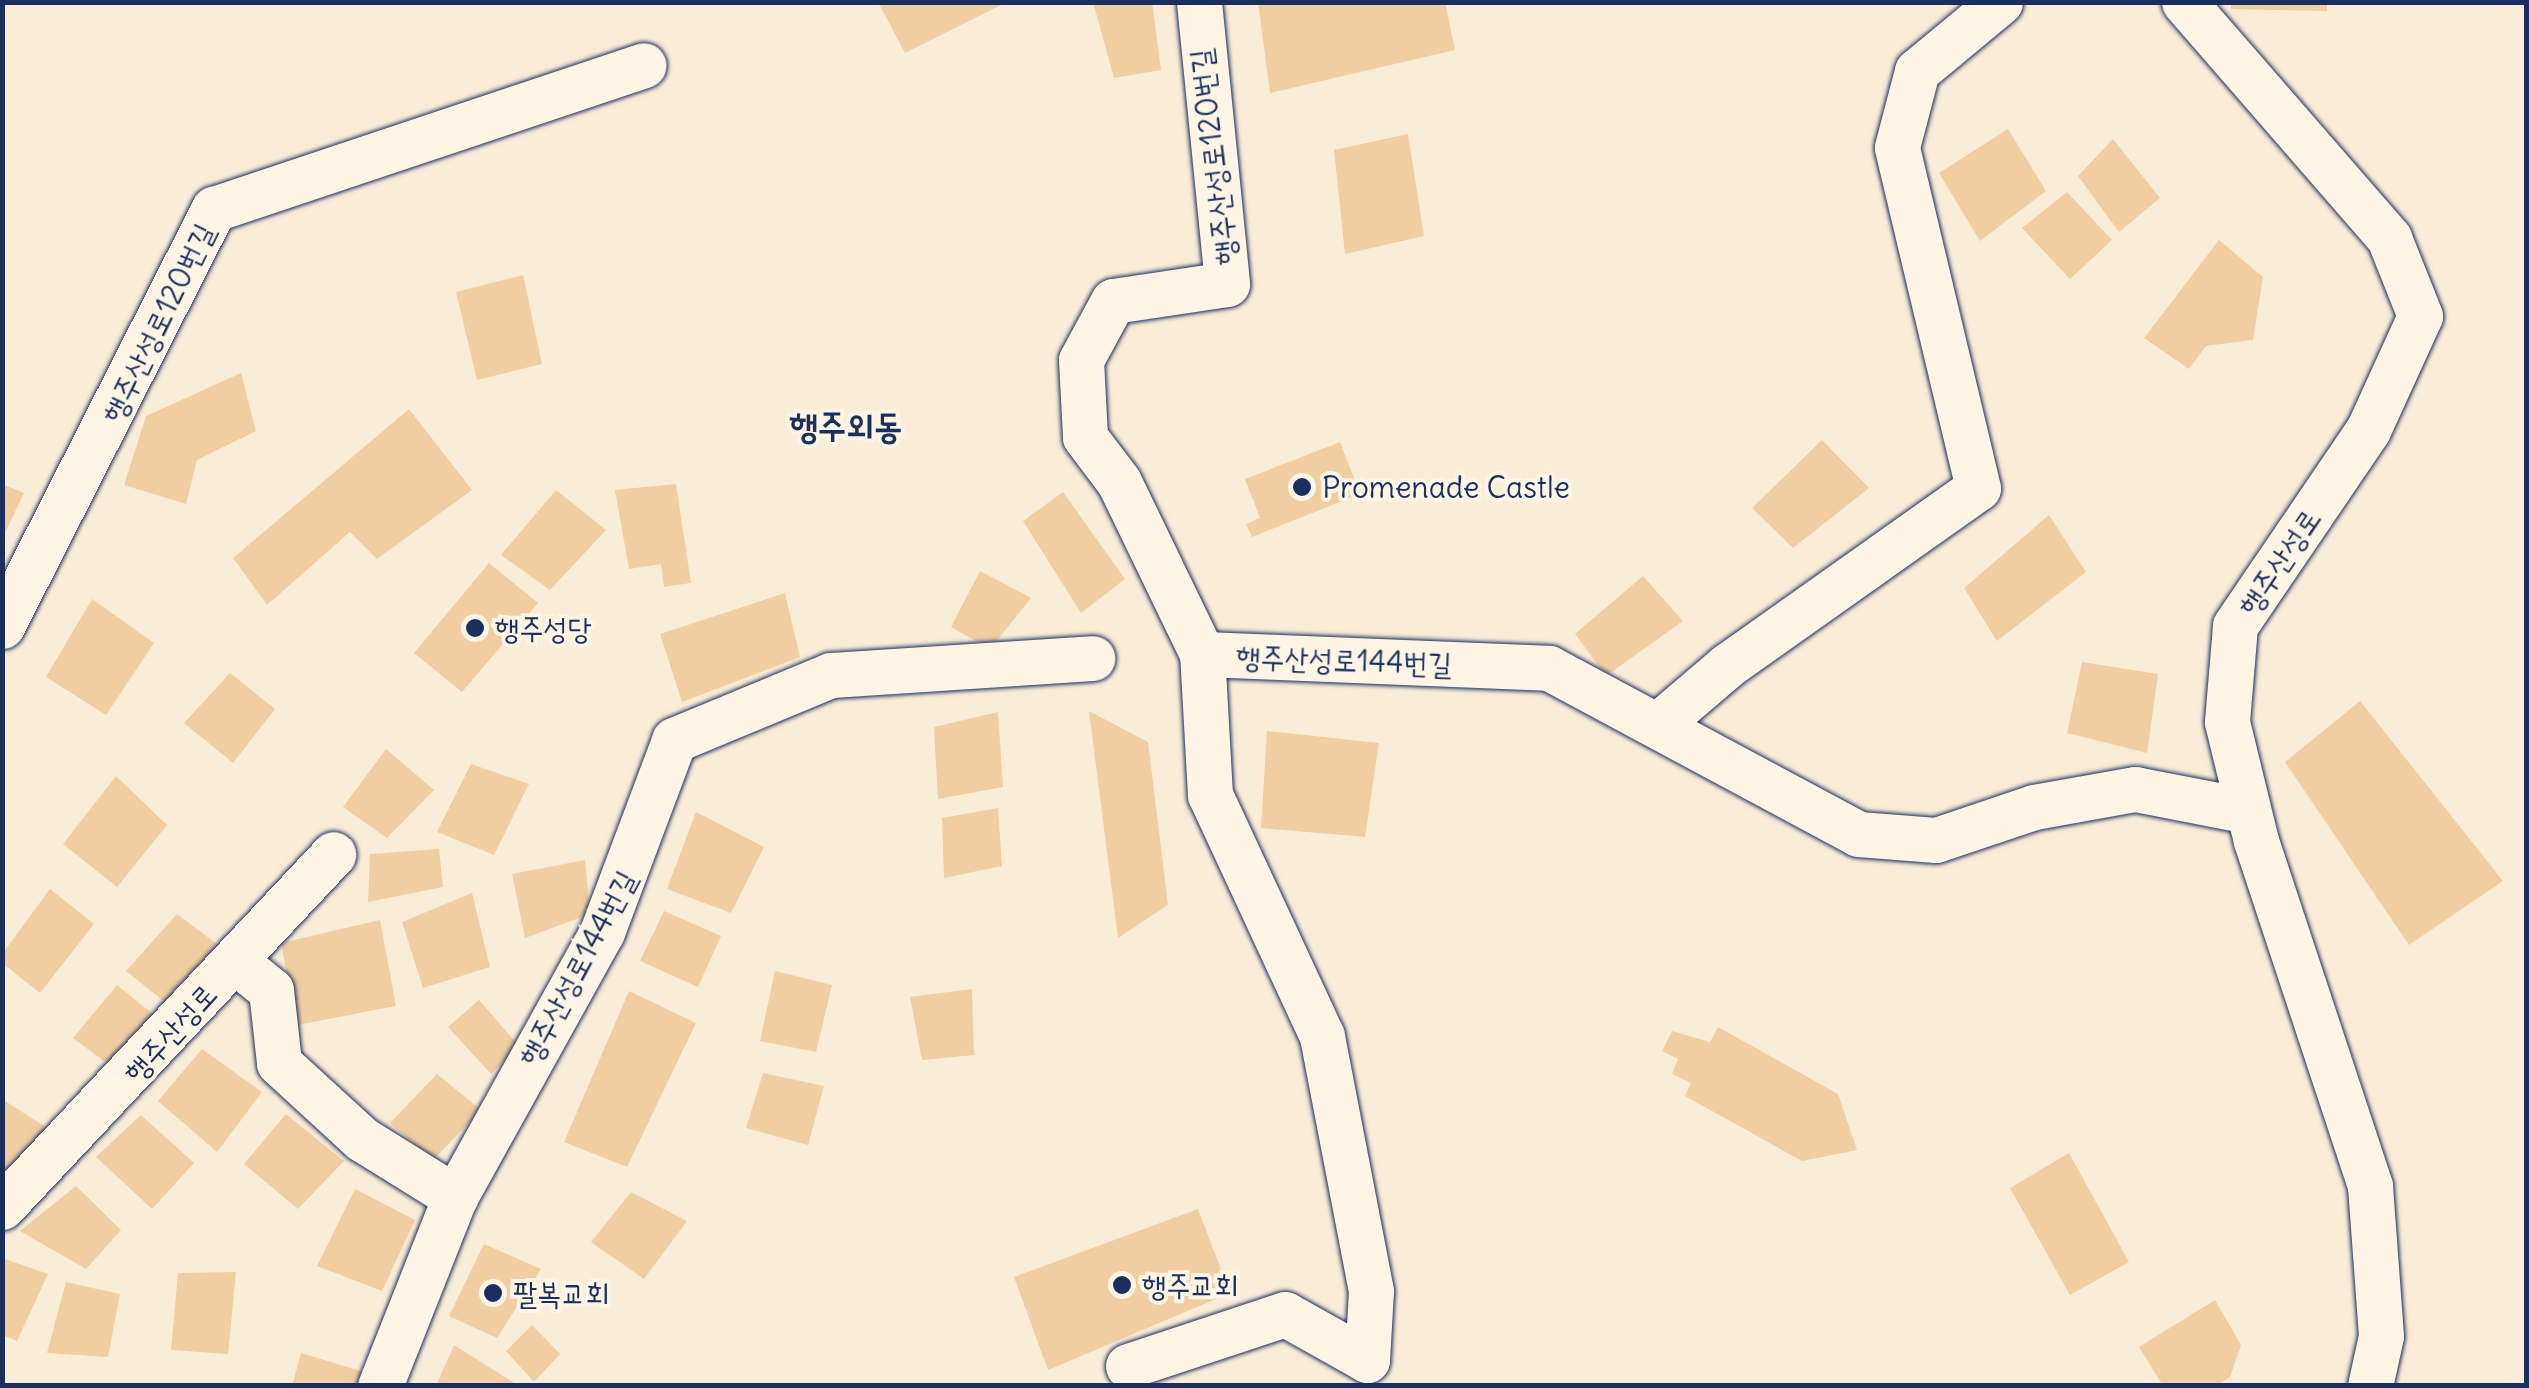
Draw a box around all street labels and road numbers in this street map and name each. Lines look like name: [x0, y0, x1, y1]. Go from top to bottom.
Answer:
street label: 행주산성로120번길: [1182, 47, 1244, 267]
street label: 행주산성로120번길: [94, 218, 222, 428]
street label: 행주산성로: [2230, 502, 2328, 622]
street label: 행주산성로144번길: [1236, 638, 1452, 682]
street label: 행주산성로144번길: [511, 864, 643, 1072]
street label: 행주산성로: [116, 976, 224, 1090]

